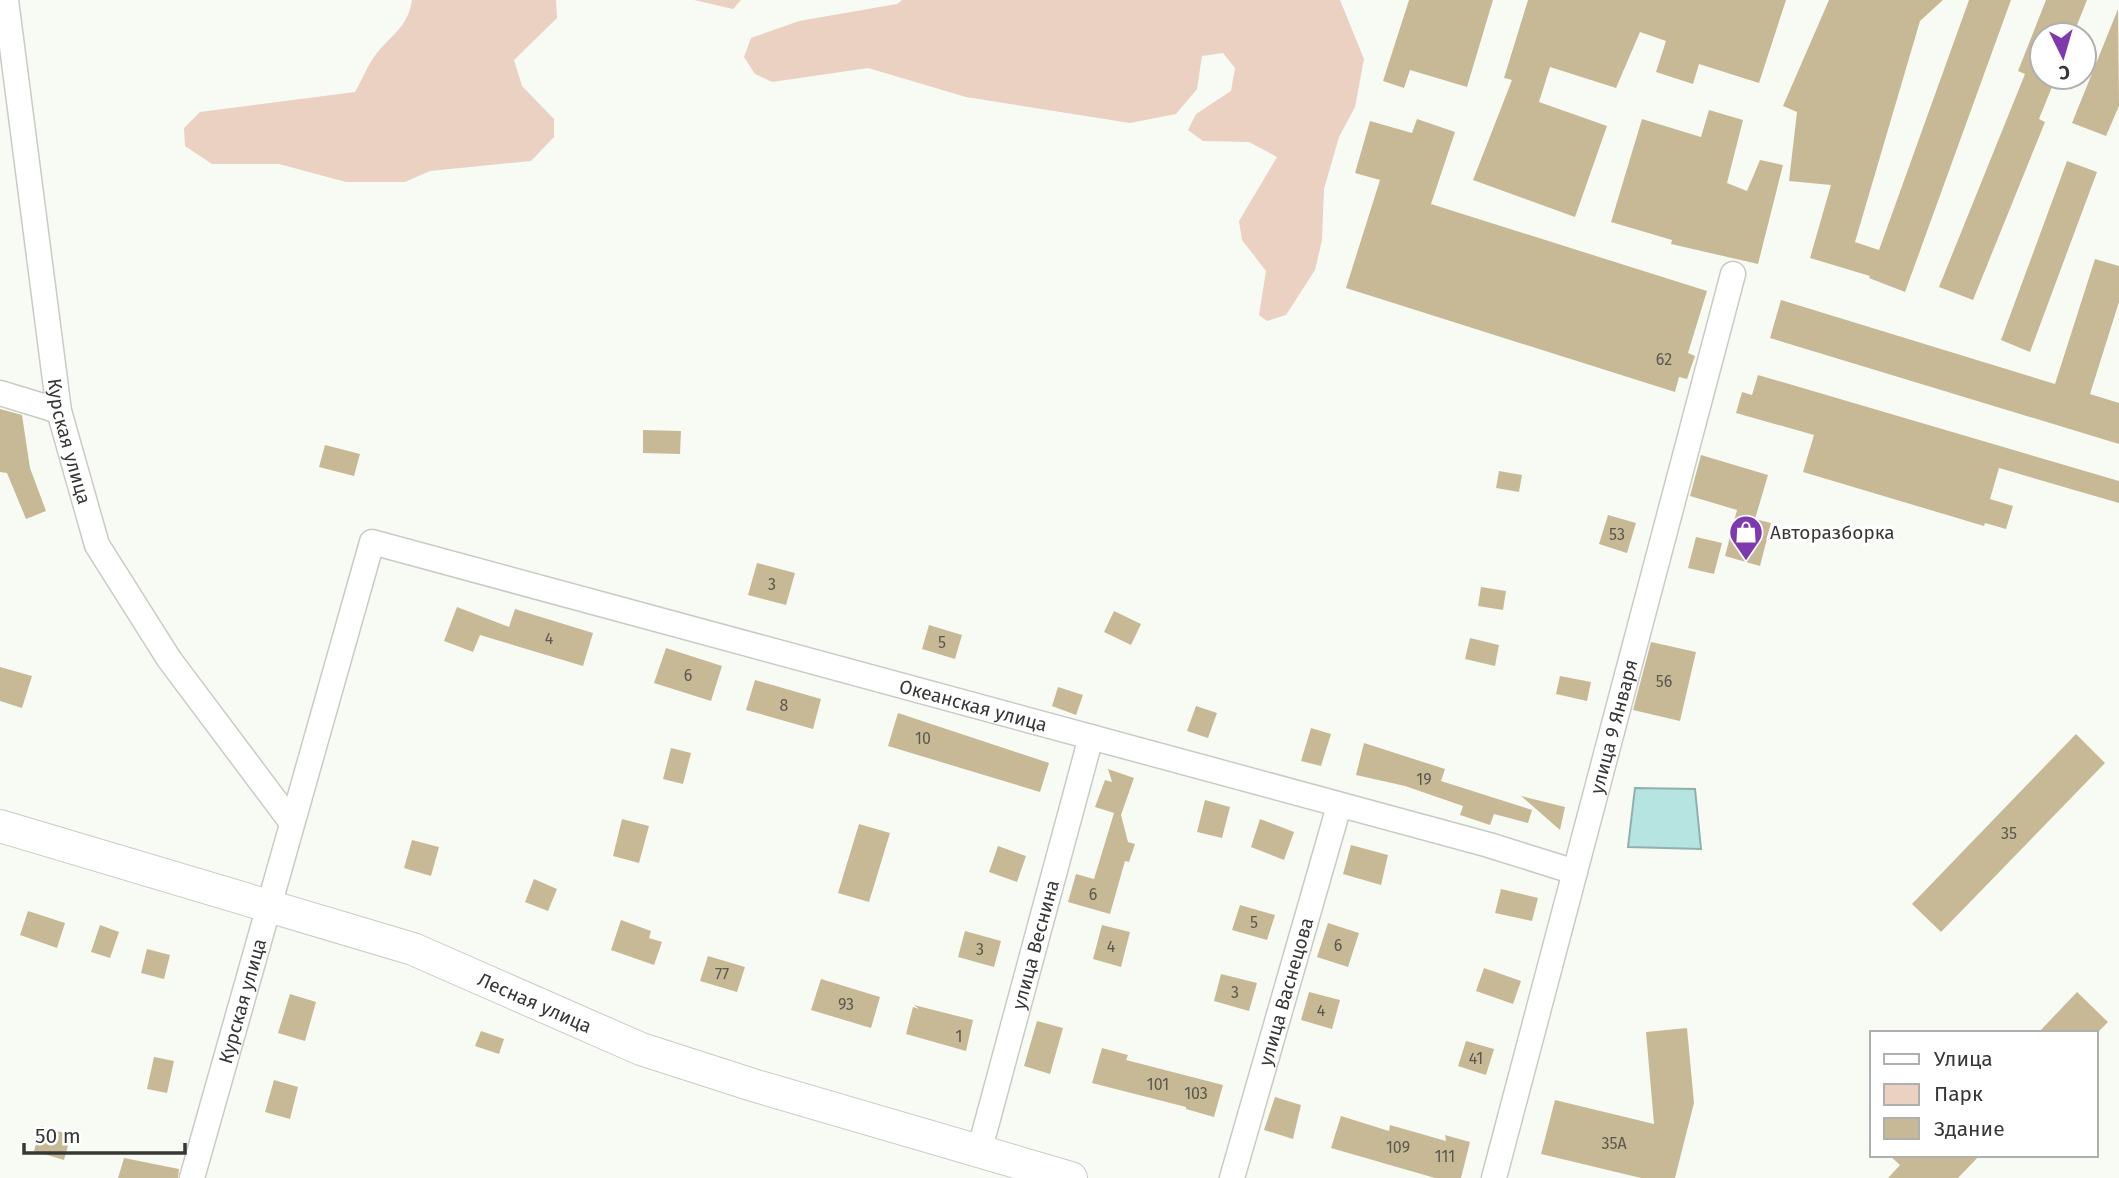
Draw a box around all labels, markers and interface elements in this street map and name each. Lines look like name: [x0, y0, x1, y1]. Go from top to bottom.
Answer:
north arrow: [2028, 21, 2098, 91]
text: С: [2058, 61, 2071, 84]
house number: 62: [1656, 350, 1672, 369]
street label: Курская улица: [43, 377, 96, 507]
shop icon: Авторазборка: [1727, 513, 1765, 562]
place label: Авторазборка: [1770, 521, 1895, 544]
house number: 53: [1609, 525, 1625, 544]
house number: 3: [768, 575, 776, 594]
house number: 4: [545, 629, 554, 648]
house number: 5: [938, 633, 946, 652]
street label: улица 9 Января: [1585, 657, 1643, 796]
house number: 6: [684, 666, 692, 685]
house number: 56: [1656, 672, 1672, 691]
street label: Океанская улица: [897, 675, 1050, 737]
house number: 8: [780, 696, 789, 715]
house number: 10: [915, 729, 931, 748]
house number: 19: [1416, 770, 1432, 789]
house number: 35: [2001, 824, 2017, 843]
street label: улица Веснина: [1007, 877, 1064, 1012]
house number: 6: [1089, 885, 1097, 904]
house number: 5: [1250, 913, 1258, 932]
street label: улица Васнецова: [1254, 915, 1318, 1069]
street label: Курская улица: [214, 936, 271, 1066]
house number: 6: [1334, 936, 1342, 955]
house number: 4: [1107, 937, 1116, 956]
house number: 3: [976, 940, 984, 959]
house number: 77: [715, 965, 729, 984]
street label: Лесная улица: [474, 968, 595, 1038]
house number: 3: [1231, 983, 1239, 1002]
house number: 93: [838, 995, 854, 1014]
house number: 4: [1317, 1001, 1326, 1020]
house number: 1: [956, 1027, 962, 1046]
legend: [1870, 1031, 2098, 1157]
text: Улица: [1934, 1046, 1993, 1072]
house number: 41: [1469, 1049, 1483, 1068]
house number: 101: [1147, 1075, 1169, 1094]
text: Парк: [1934, 1081, 1983, 1107]
house number: 103: [1184, 1084, 1208, 1103]
scale bar: [24, 1112, 186, 1156]
text: Здание: [1934, 1116, 2005, 1142]
text: 50 m: [35, 1123, 81, 1149]
house number: 35А: [1601, 1134, 1627, 1153]
house number: 109: [1386, 1138, 1410, 1157]
house number: 111: [1435, 1147, 1455, 1166]

